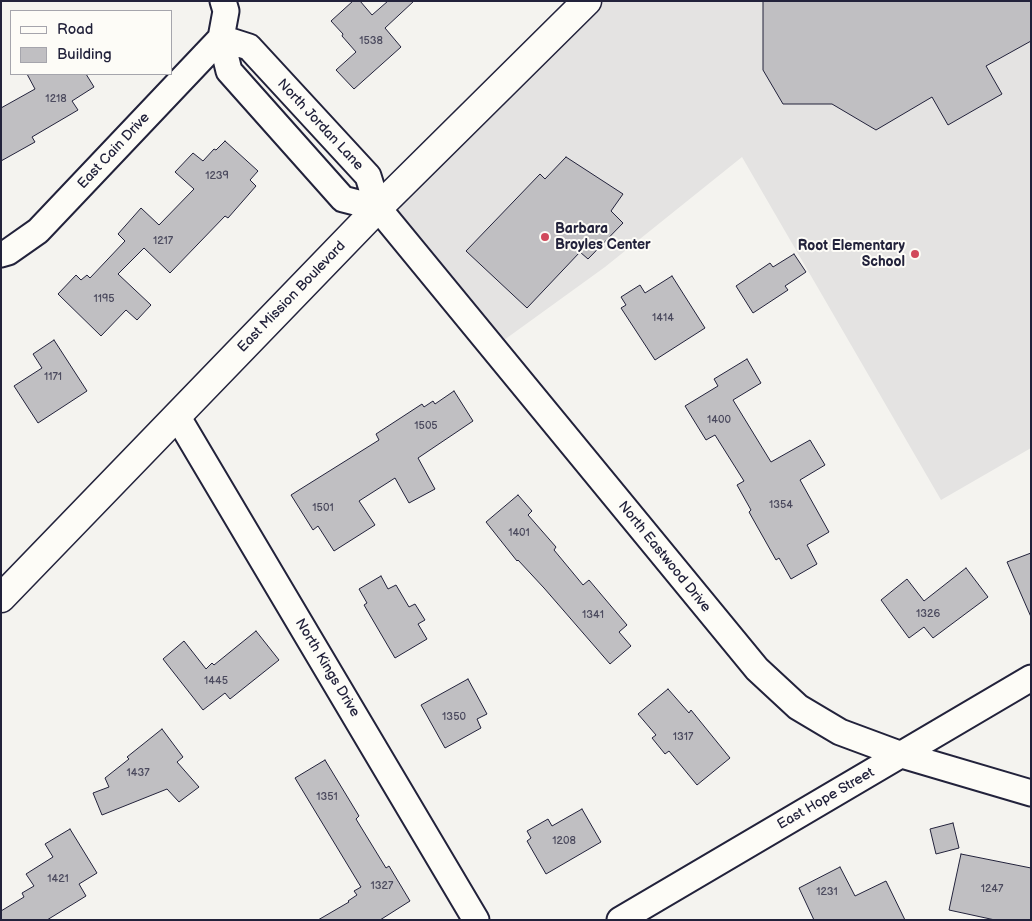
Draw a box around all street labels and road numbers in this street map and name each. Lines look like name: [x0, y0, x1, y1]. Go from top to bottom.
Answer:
street label: North Jordan Lane: [273, 76, 367, 174]
street label: East Cain Drive: [74, 109, 154, 193]
street label: East Mission Boulevard: [235, 238, 349, 356]
street label: North Eastwood Drive: [614, 498, 714, 616]
street label: North Kings Drive: [291, 616, 363, 720]
street label: East Hope Street: [775, 764, 877, 834]

